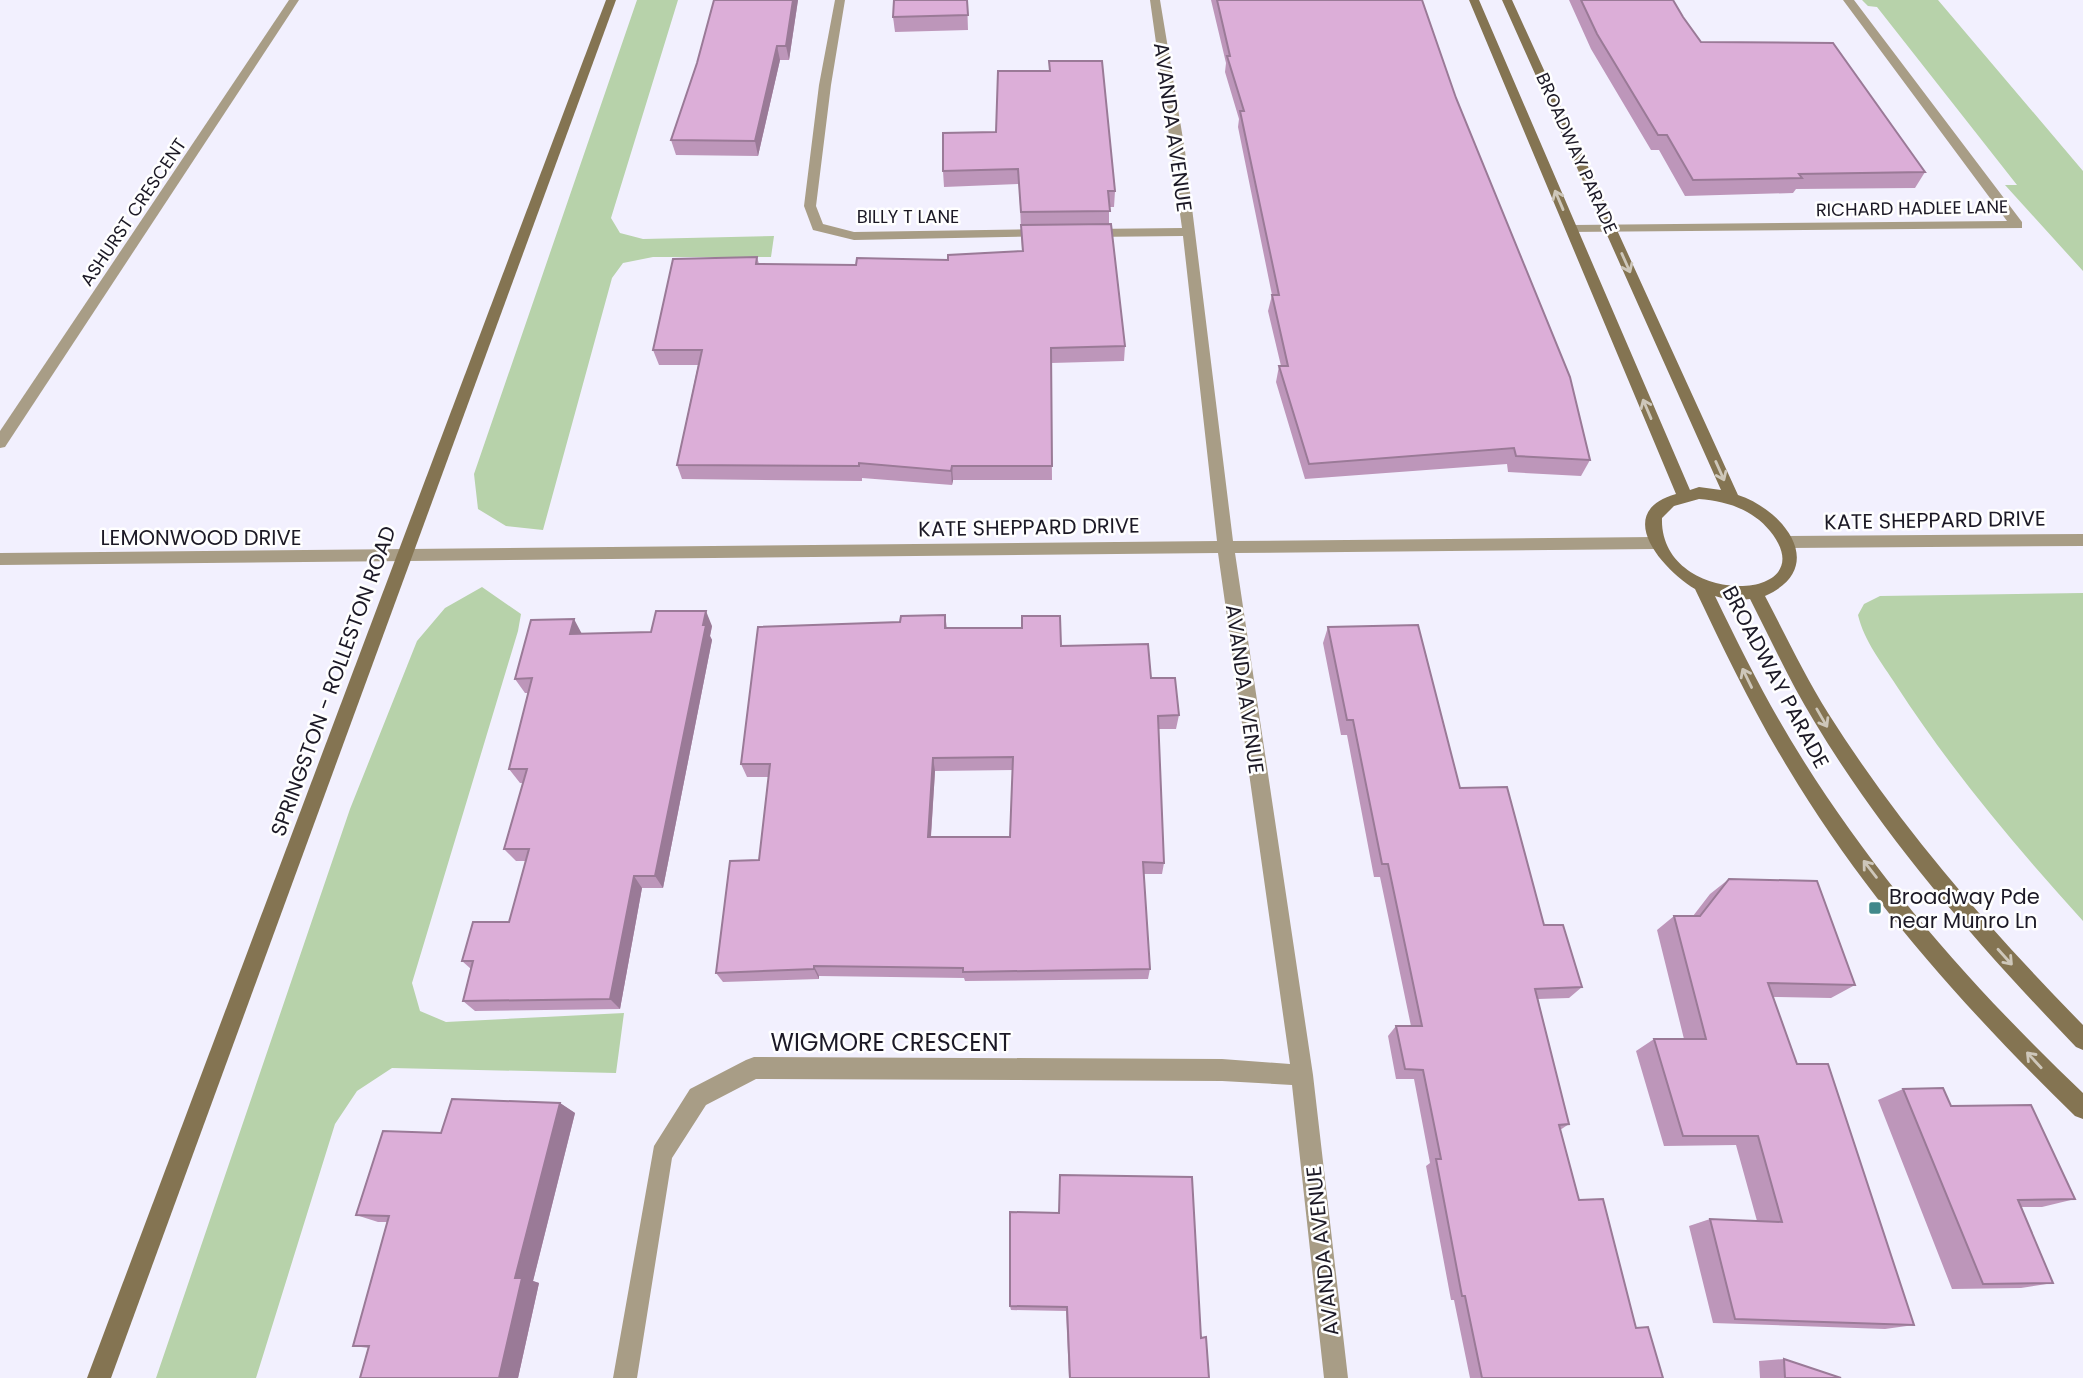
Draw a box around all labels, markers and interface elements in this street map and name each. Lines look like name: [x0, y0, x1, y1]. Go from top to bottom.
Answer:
street label: AVANDA AVENUE: [1147, 40, 1199, 214]
street label: BROADWAY PARADE: [1530, 69, 1624, 237]
street label: ASHURST CRESCENT: [74, 133, 192, 291]
one-way arrow: [1552, 189, 1565, 211]
street label: RICHARD HADLEE LANE: [1816, 194, 2008, 222]
street label: BILLY T LANE: [857, 204, 959, 229]
one-way arrow: [1620, 252, 1633, 273]
one-way arrow: [1640, 399, 1653, 421]
one-way arrow: [1714, 459, 1727, 481]
street label: KATE SHEPPARD DRIVE: [1824, 504, 2046, 536]
street label: KATE SHEPPARD DRIVE: [918, 511, 1140, 543]
street label: SPRINGSTON - ROLLESTON ROAD: [263, 522, 403, 840]
street label: LEMONWOOD DRIVE: [101, 523, 301, 552]
street label: BROADWAY PARADE: [1716, 581, 1836, 773]
street label: AVANDA AVENUE: [1219, 602, 1271, 776]
one-way arrow: [1740, 668, 1754, 689]
one-way arrow: [1815, 708, 1829, 728]
one-way arrow: [1863, 861, 1878, 879]
place label: Broadway Pde near Munro Ln: [1889, 882, 2040, 935]
marker: Broadway Pde near Munro Ln: [1867, 900, 1883, 916]
one-way arrow: [1997, 948, 2013, 966]
street label: WIGMORE CRESCENT: [770, 1026, 1012, 1059]
one-way arrow: [2026, 1051, 2042, 1069]
street label: AVANDA AVENUE: [1299, 1165, 1345, 1337]

